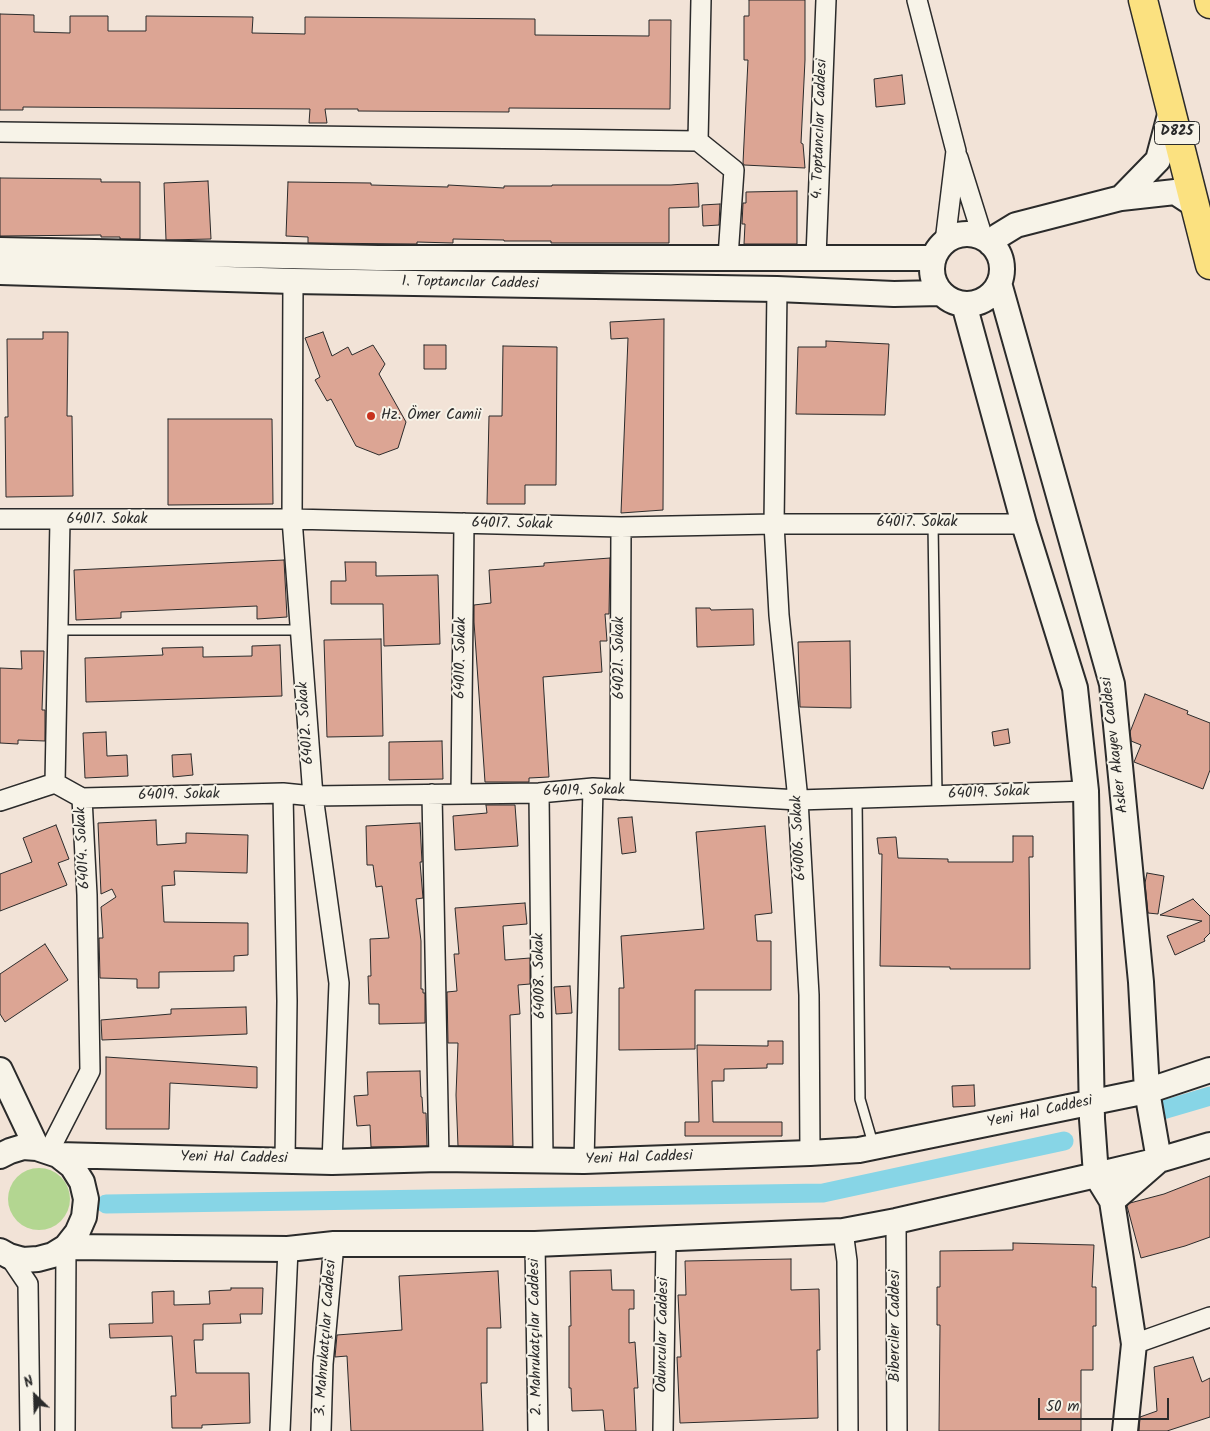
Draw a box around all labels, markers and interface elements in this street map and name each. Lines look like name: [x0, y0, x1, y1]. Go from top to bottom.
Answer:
street label: 4. Toptancılar Caddesi: [810, 58, 832, 200]
road number: D825: [1154, 122, 1200, 144]
street label: 1. Toptancılar Caddesi: [401, 274, 539, 294]
place label: Hz. Ömer Camii: [381, 407, 481, 425]
marker: Hz. Ömer Camii: [365, 410, 377, 422]
street label: 64017. Sokak: [66, 511, 148, 529]
street label: 64017. Sokak: [876, 514, 958, 532]
street label: 64017. Sokak: [471, 515, 553, 535]
street label: 64010. Sokak: [452, 617, 472, 699]
street label: 64021. Sokak: [611, 617, 629, 699]
street label: Asker Akayev Caddesi: [1099, 676, 1133, 814]
street label: 64012. Sokak: [295, 681, 319, 765]
street label: 64019. Sokak: [543, 782, 625, 802]
street label: 64019. Sokak: [948, 784, 1030, 804]
street label: 64019. Sokak: [138, 786, 220, 806]
street label: 64006. Sokak: [789, 795, 811, 881]
street label: 64014. Sokak: [73, 806, 95, 890]
street label: 64008. Sokak: [531, 933, 551, 1019]
street label: Yeni Hal Caddesi: [986, 1093, 1094, 1133]
street label: Yeni Hal Caddesi: [585, 1148, 693, 1170]
street label: Yeni Hal Caddesi: [180, 1149, 288, 1169]
street label: 2. Mahrukatçılar Caddesi: [527, 1258, 547, 1416]
street label: 3. Mahrukatçılar Caddesi: [313, 1259, 341, 1417]
street label: Biberciler Caddesi: [887, 1270, 905, 1382]
street label: Oduncular Caddesi: [654, 1277, 674, 1393]
text: N: [20, 1370, 37, 1394]
north arrow: [10, 1371, 60, 1421]
scale bar: [1040, 1388, 1171, 1420]
text: 50 m: [1046, 1395, 1080, 1419]

